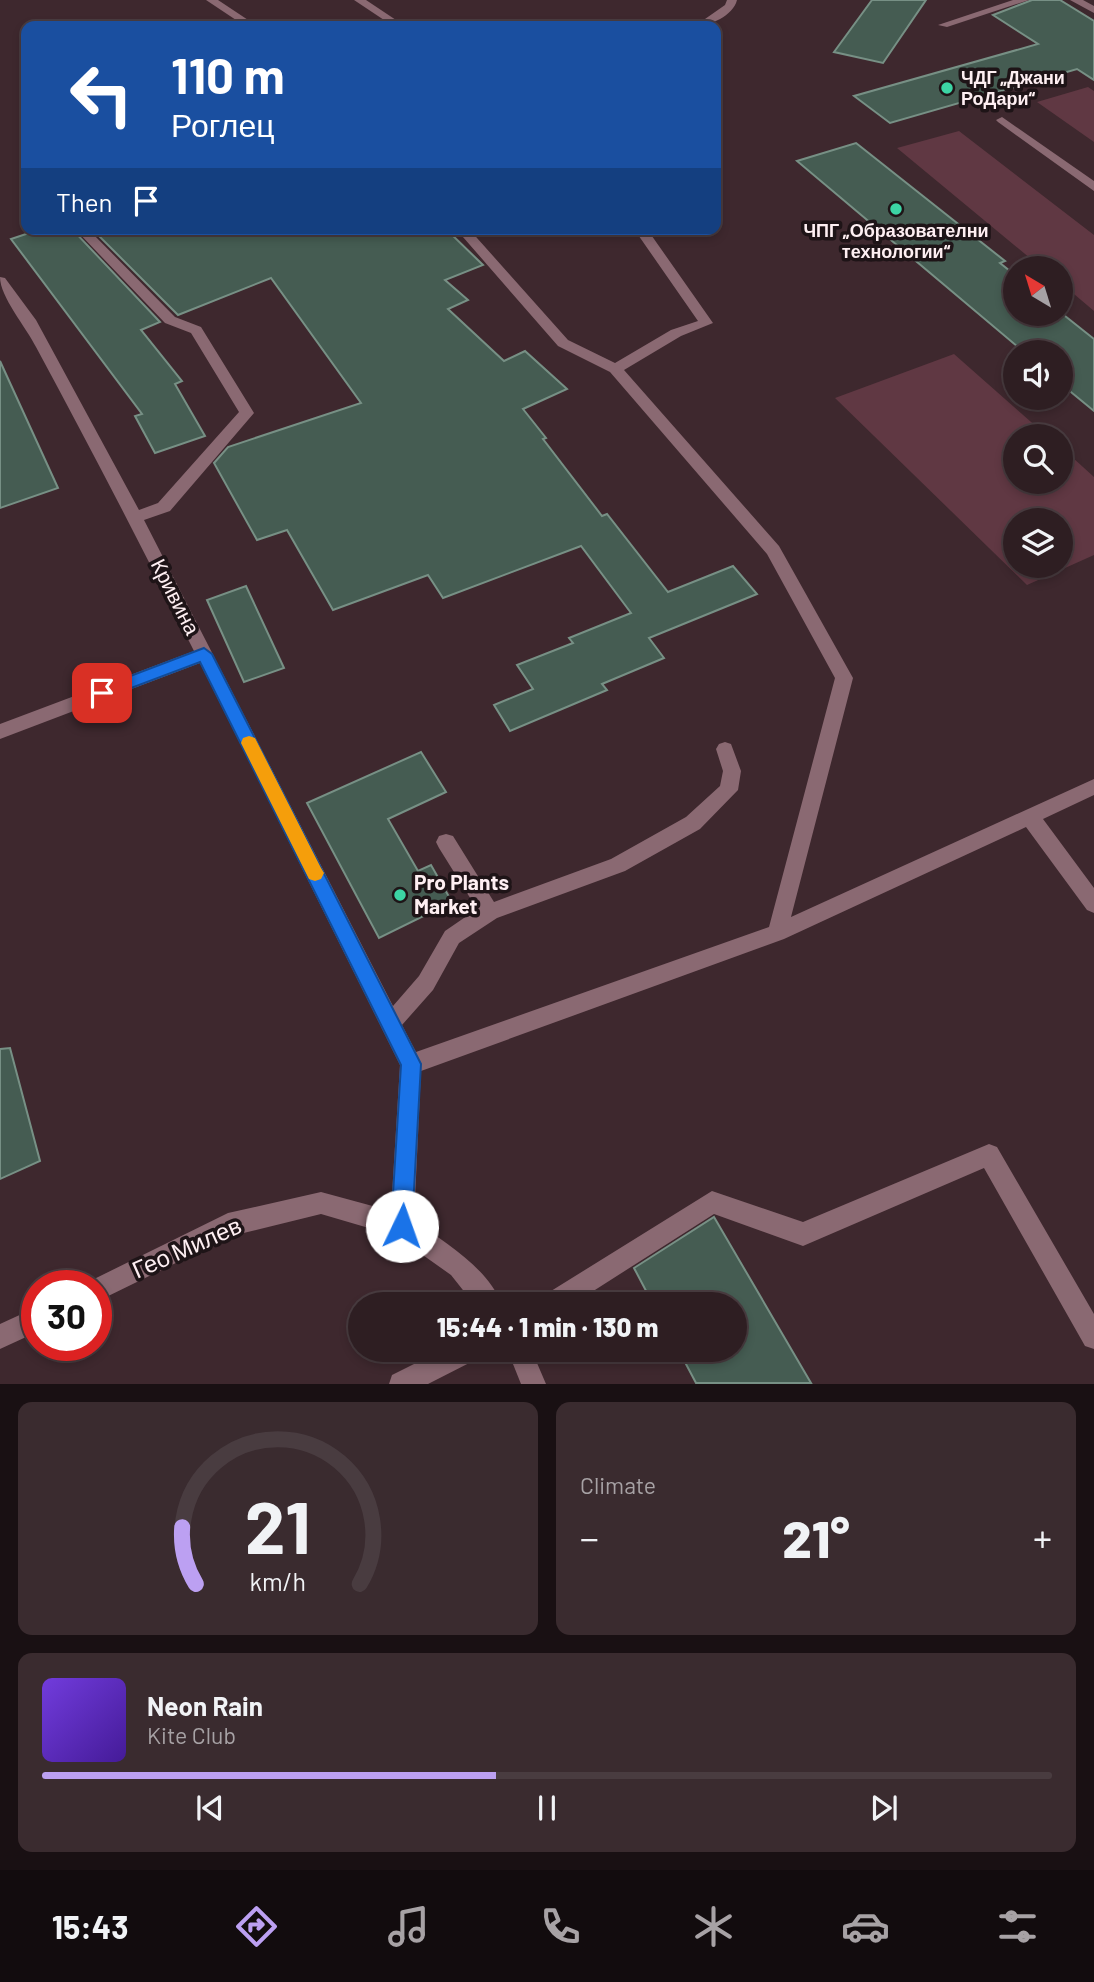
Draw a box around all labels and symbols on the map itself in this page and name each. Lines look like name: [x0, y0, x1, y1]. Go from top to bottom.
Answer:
place label: ЧДГ „Джани РоДари“: [961, 66, 1065, 109]
marker: ЧДГ „Джани РоДари“: [939, 80, 955, 96]
marker: ЧПГ „Образователни технологии“: [888, 201, 904, 217]
place label: ЧПГ „Образователни технологии“: [803, 219, 989, 262]
north arrow: [1003, 256, 1073, 326]
street label: Кривина: [147, 554, 206, 639]
pin: [72, 663, 132, 723]
place label: Pro Plants Market: [414, 869, 509, 918]
marker: Pro Plants Market: [392, 887, 408, 903]
position arrow: [365, 1189, 439, 1263]
street label: Гео Милев: [127, 1210, 245, 1284]
speed limit sign: 30: [21, 1270, 112, 1361]

